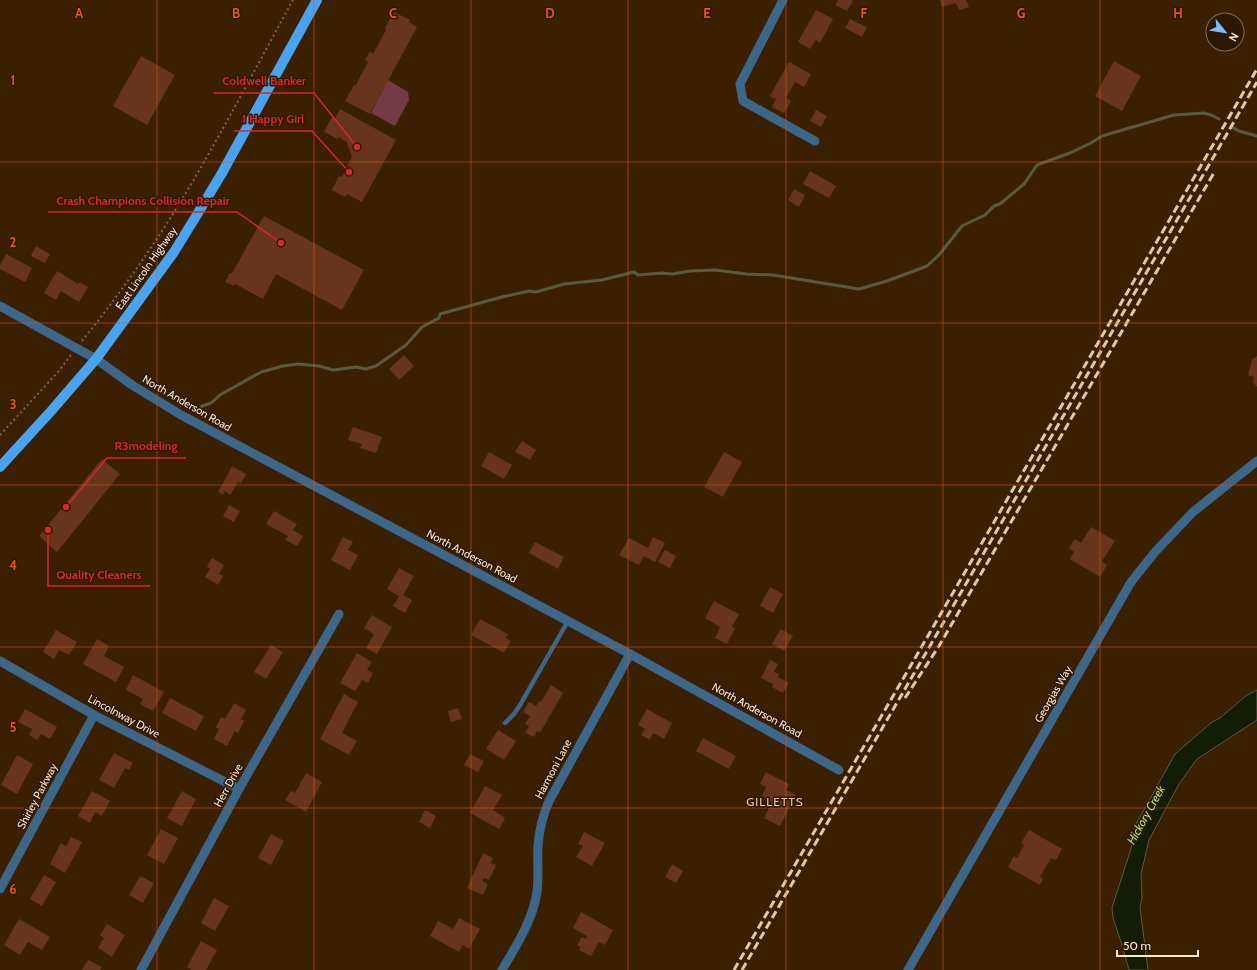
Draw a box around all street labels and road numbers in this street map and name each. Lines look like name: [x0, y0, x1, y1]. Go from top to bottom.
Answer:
street label: East Lincoln Highway: [112, 223, 180, 312]
street label: North Anderson Road: [140, 372, 234, 434]
street label: North Anderson Road: [424, 526, 520, 586]
street label: Georgias Way: [1031, 663, 1075, 725]
street label: North Anderson Road: [710, 680, 804, 740]
street label: Lincolnway Drive: [86, 691, 163, 741]
street label: Harmoni Lane: [531, 736, 575, 801]
street label: Shirley Parkway: [14, 760, 60, 831]
street label: Herr Drive: [210, 761, 246, 809]

